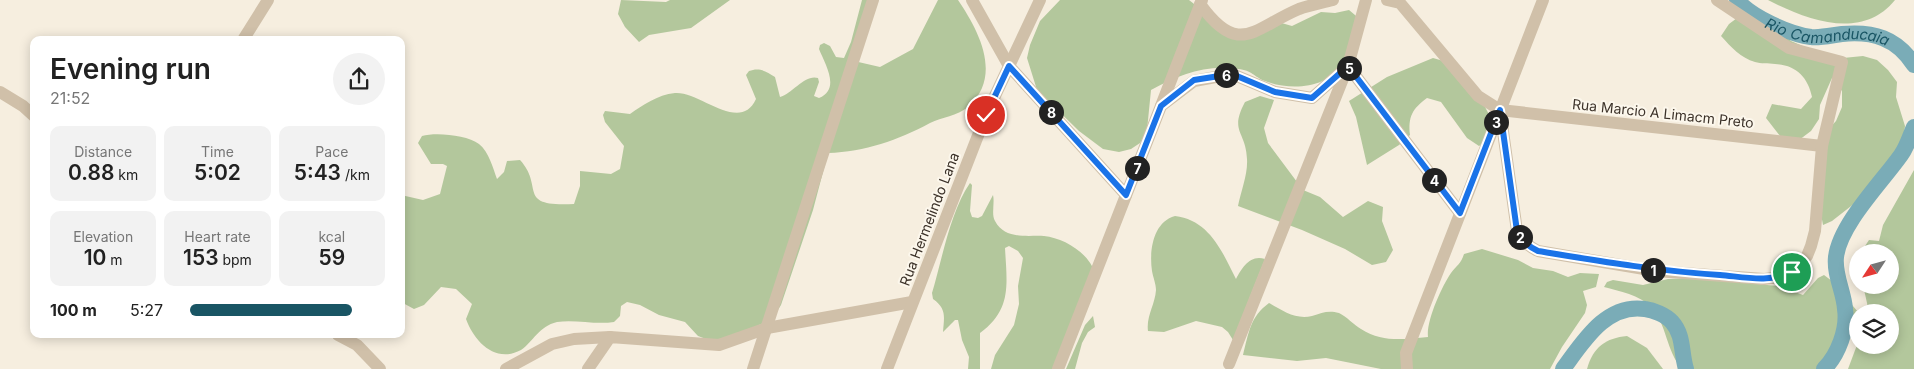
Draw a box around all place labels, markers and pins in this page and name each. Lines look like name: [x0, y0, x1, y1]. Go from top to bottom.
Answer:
pin: 5: [1336, 56, 1362, 80]
pin: 6: [1214, 62, 1238, 88]
pin: [965, 94, 1007, 136]
pin: 8: [1038, 100, 1064, 124]
pin: 3: [1484, 110, 1508, 134]
pin: 7: [1124, 156, 1150, 180]
pin: 4: [1422, 168, 1446, 192]
pin: 2: [1508, 224, 1532, 250]
pin: [1771, 251, 1813, 293]
pin: 1: [1640, 258, 1666, 282]

